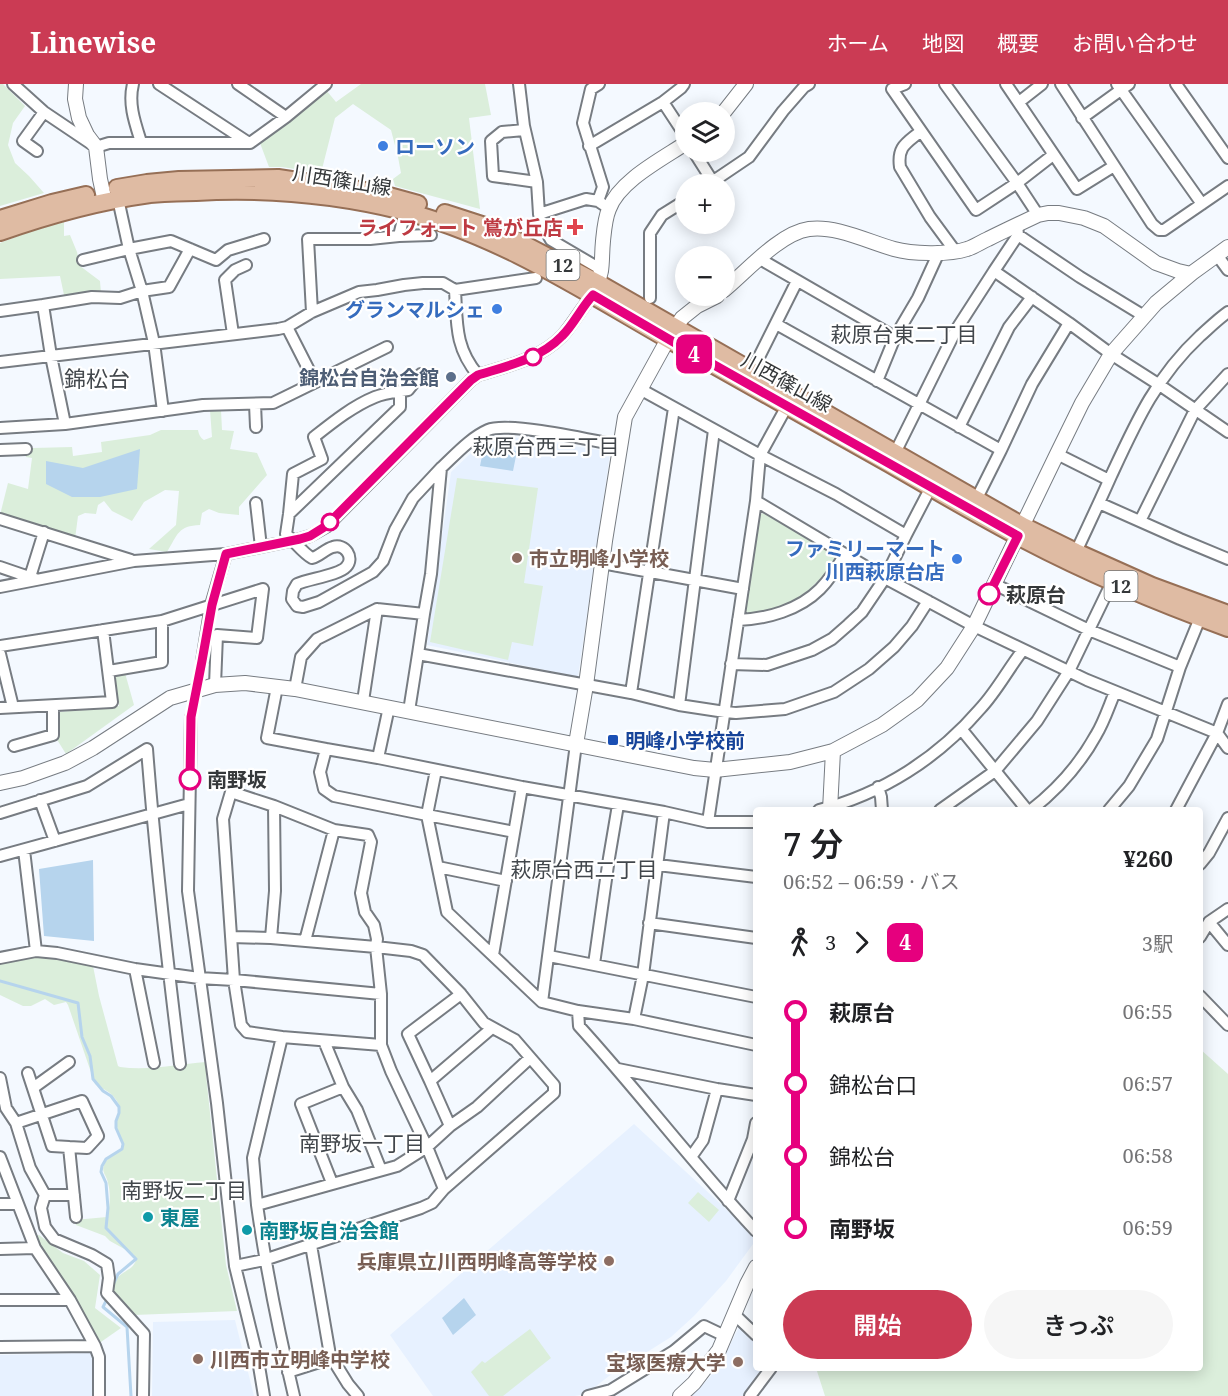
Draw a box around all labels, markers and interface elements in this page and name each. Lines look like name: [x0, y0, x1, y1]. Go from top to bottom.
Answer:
text: Linewise: [30, 23, 156, 61]
text: ホーム: [827, 29, 889, 57]
text: 地図: [922, 29, 964, 57]
text: 概要: [997, 29, 1039, 57]
text: お問い合わせ: [1072, 29, 1198, 57]
map controls: [675, 102, 735, 306]
button: layers: [675, 102, 735, 162]
place label: ローソン: [395, 133, 475, 160]
marker: ローソン: [376, 139, 390, 153]
street label: 川西篠山線: [291, 159, 393, 201]
button: +: [675, 174, 735, 234]
place label: ライフォート 鴬が丘店: [358, 214, 563, 241]
marker: ライフォート 鴬が丘店: [568, 220, 582, 234]
button: −: [675, 246, 735, 306]
road number: 12: [546, 250, 580, 280]
place label: グランマルシェ: [345, 296, 485, 323]
marker: グランマルシェ: [490, 302, 504, 316]
district label: 萩原台東二丁目: [831, 320, 978, 348]
line badge: 4: [674, 334, 714, 374]
text: 4: [688, 340, 700, 368]
street label: 川西篠山線: [737, 346, 837, 418]
unlabelled marker: [524, 348, 542, 366]
district label: 錦松台: [64, 363, 130, 393]
place label: 錦松台自治会館: [299, 364, 439, 391]
marker: 錦松台自治会館: [444, 370, 458, 384]
district label: 萩原台西三丁目: [473, 432, 620, 460]
unlabelled marker: [321, 513, 339, 531]
place label: ファミリーマート 川西萩原台店: [785, 535, 945, 585]
place label: 市立明峰小学校: [529, 545, 669, 572]
marker: 市立明峰小学校: [510, 551, 524, 565]
marker: ファミリーマート 川西萩原台店: [950, 552, 964, 566]
road number: 12: [1104, 571, 1138, 601]
place label: 萩原台: [1006, 581, 1066, 608]
marker: 萩原台: [978, 583, 1000, 605]
place label: 明峰小学校前: [625, 727, 745, 754]
marker: 明峰小学校前: [606, 733, 620, 747]
place label: 南野坂: [207, 766, 267, 793]
marker: 南野坂: [179, 768, 201, 790]
text: 7 分: [783, 821, 843, 866]
text: ¥260: [1123, 843, 1173, 873]
district label: 萩原台西二丁目: [511, 855, 658, 883]
text: 06:52 – 06:59 · バス: [783, 868, 960, 895]
icon: walk: [783, 926, 816, 959]
icon: forward: [845, 926, 878, 959]
text: 4: [899, 928, 911, 956]
text: 3: [825, 929, 836, 956]
text: 3駅: [1142, 930, 1173, 957]
text: 萩原台: [829, 997, 895, 1027]
text: 06:55: [1123, 998, 1173, 1025]
text: 錦松台口: [829, 1069, 917, 1099]
text: 06:57: [1123, 1070, 1173, 1097]
district label: 南野坂一丁目: [299, 1129, 425, 1157]
text: 錦松台: [829, 1141, 895, 1171]
text: 06:58: [1123, 1142, 1173, 1169]
district label: 南野坂二丁目: [121, 1176, 247, 1204]
place label: 東屋: [160, 1204, 200, 1231]
marker: 東屋: [141, 1210, 155, 1224]
text: 南野坂: [829, 1213, 895, 1243]
text: 06:59: [1123, 1214, 1173, 1241]
place label: 南野坂自治会館: [259, 1217, 399, 1244]
marker: 南野坂自治会館: [240, 1223, 254, 1237]
place label: 兵庫県立川西明峰高等学校: [357, 1248, 597, 1275]
marker: 兵庫県立川西明峰高等学校: [602, 1254, 616, 1268]
button: 開始: [783, 1290, 972, 1359]
button: きっぷ: [984, 1290, 1173, 1359]
place label: 川西市立明峰中学校: [210, 1346, 390, 1373]
place label: 宝塚医療大学: [606, 1349, 726, 1376]
marker: 川西市立明峰中学校: [191, 1352, 205, 1366]
marker: 宝塚医療大学: [731, 1355, 745, 1369]

